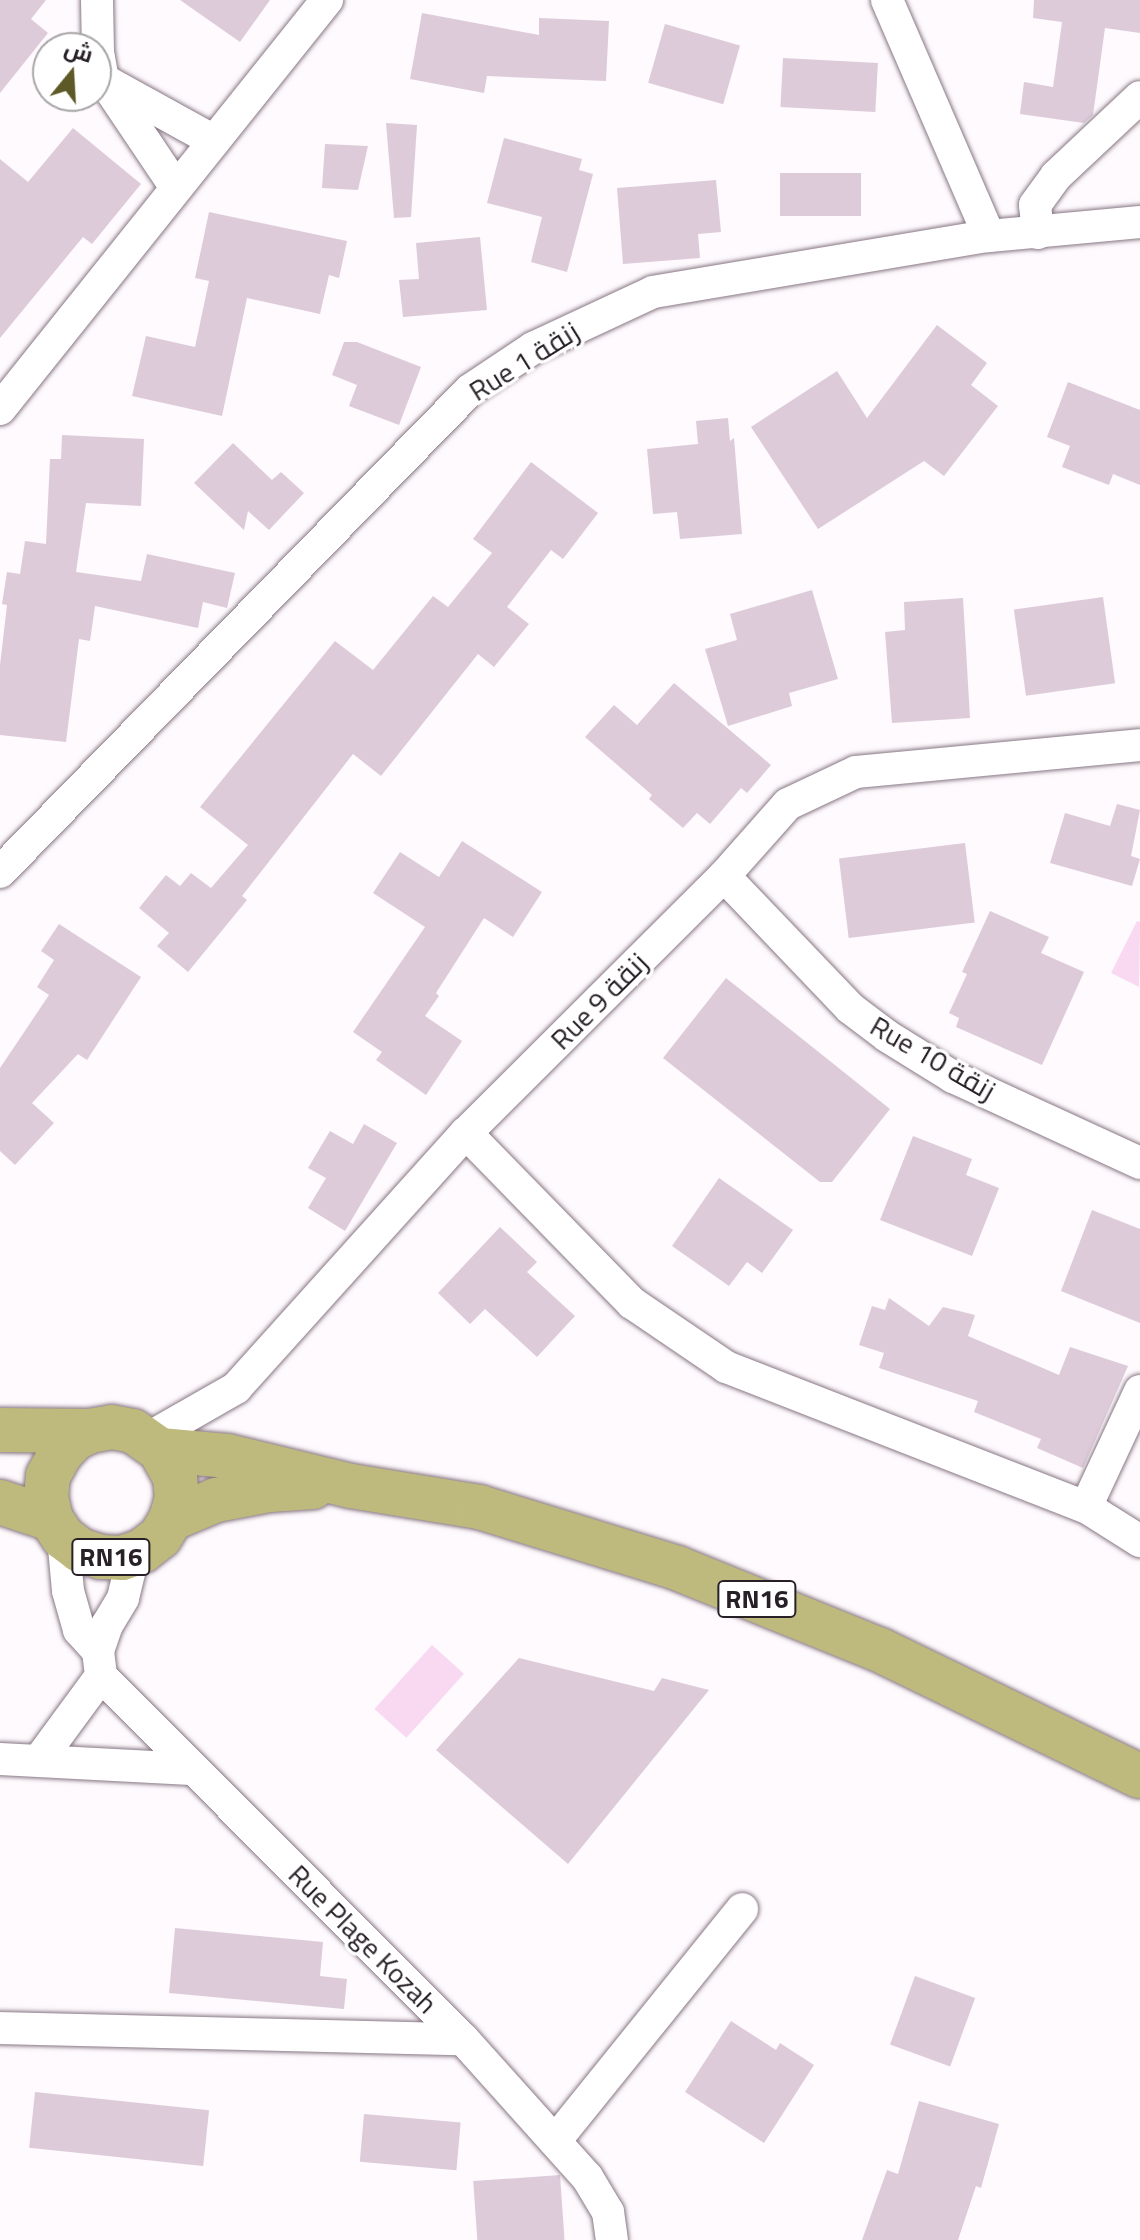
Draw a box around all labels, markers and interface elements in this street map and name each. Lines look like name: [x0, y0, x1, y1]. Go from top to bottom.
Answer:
text: ش: [60, 31, 97, 72]
north arrow: [32, 32, 112, 112]
street label: Rue 1 زنقة: [463, 314, 585, 408]
street label: Rue 9 زنقة: [544, 946, 654, 1056]
street label: Rue 10 زنقة: [865, 1009, 1001, 1107]
road number: RN16: [71, 1535, 151, 1579]
road number: RN16: [717, 1577, 797, 1621]
street label: Rue Plage Kozah: [282, 1858, 444, 2020]

